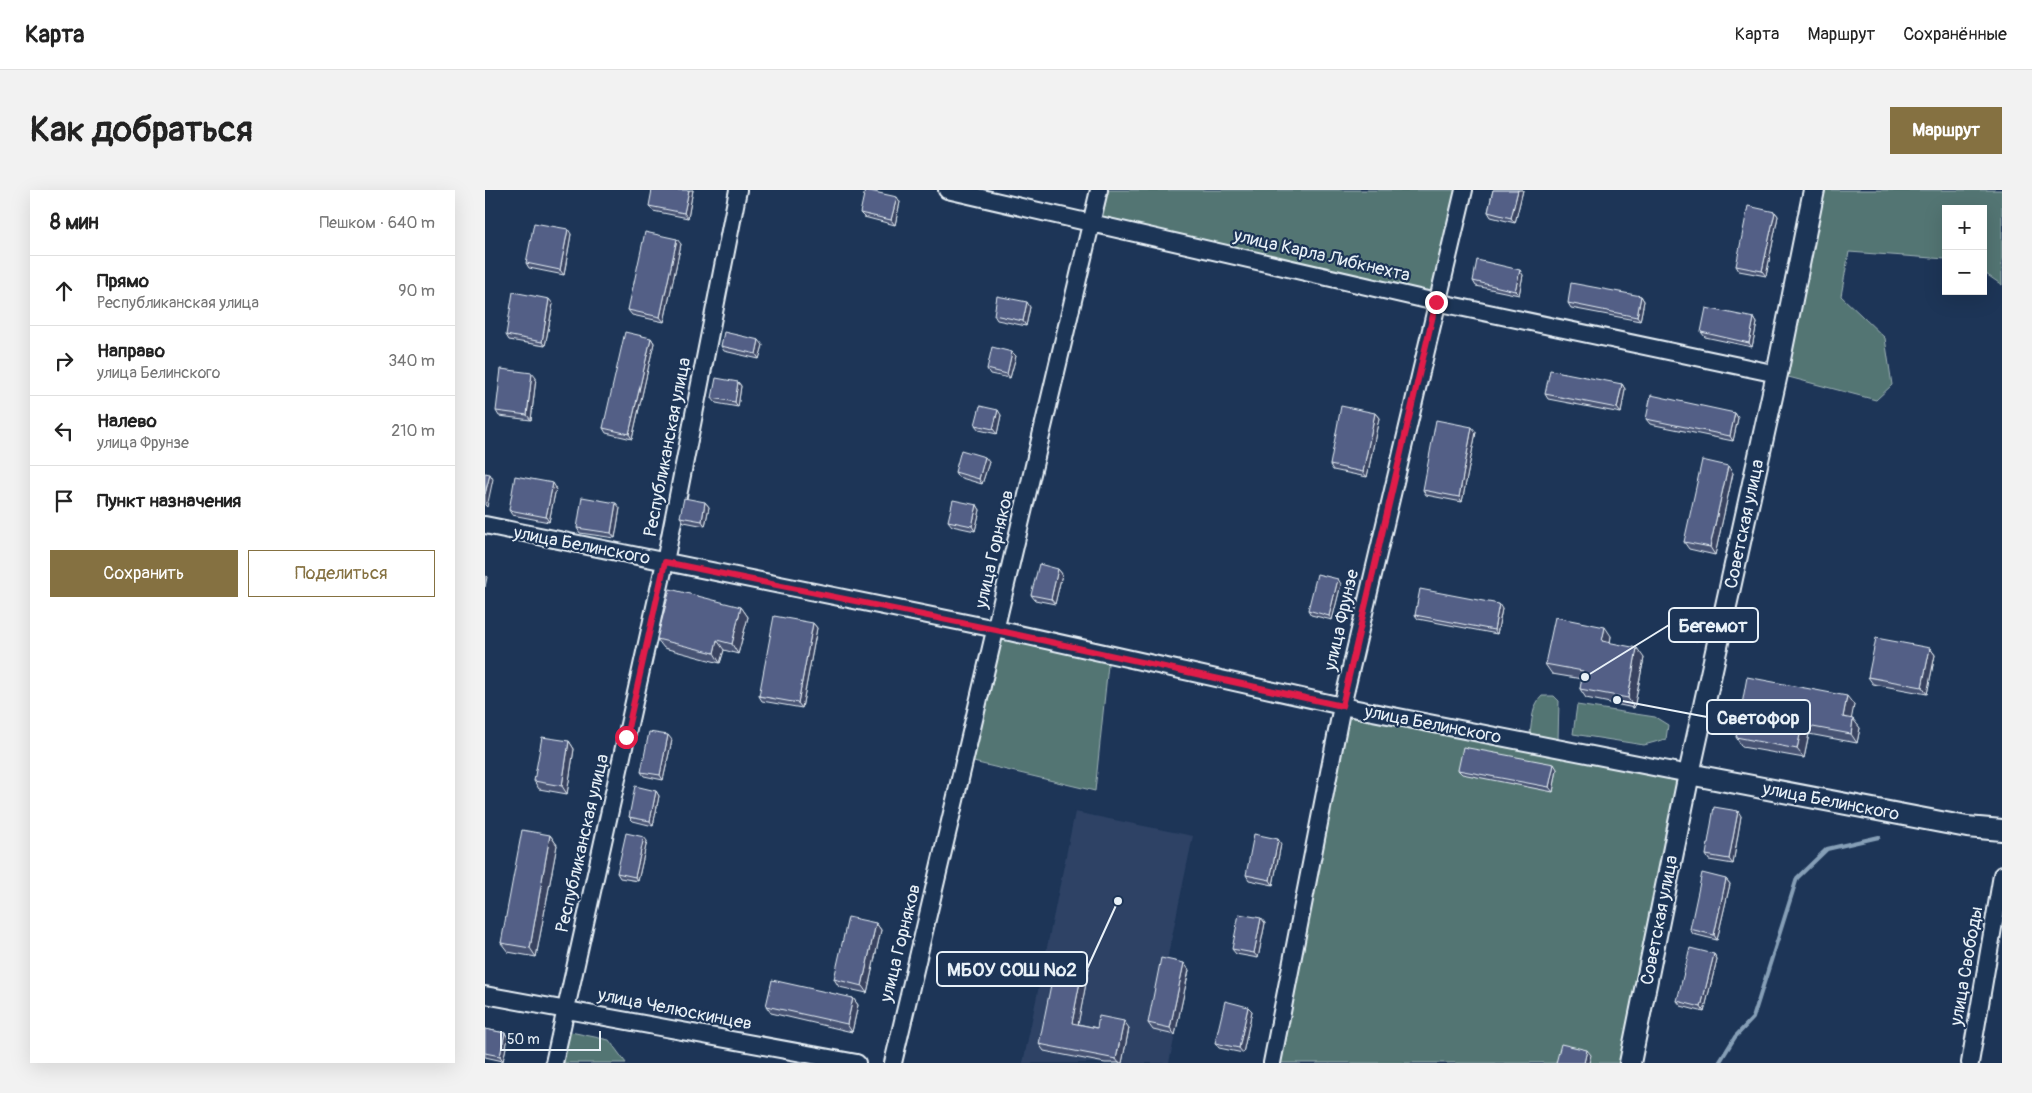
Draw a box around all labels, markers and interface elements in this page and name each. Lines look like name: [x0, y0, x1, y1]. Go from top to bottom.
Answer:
text: Карта: [25, 20, 84, 49]
text: Карта: [1735, 23, 1779, 46]
text: Маршрут: [1807, 23, 1875, 46]
text: Сохранённые: [1903, 23, 2007, 46]
button: Маршрут: [1890, 107, 2002, 154]
text: Как добраться: [30, 108, 253, 152]
map controls: [1942, 205, 1987, 295]
button: +: [1942, 205, 1987, 250]
text: 8 мин: [50, 209, 99, 236]
text: Пешком · 640 m: [319, 213, 435, 233]
street label: улица Карла Либкнехта: [1230, 224, 1412, 287]
button: −: [1942, 250, 1987, 295]
text: Прямо: [97, 269, 149, 293]
icon: ahead: [50, 277, 78, 305]
text: 90 m: [398, 281, 435, 301]
route end: [1425, 291, 1448, 314]
text: Республиканская улица: [97, 293, 259, 313]
text: Направо: [97, 339, 165, 363]
icon: right: [50, 347, 78, 375]
text: 340 m: [388, 351, 435, 371]
street label: Республиканская улица: [639, 355, 696, 539]
text: улица Белинского: [97, 363, 220, 383]
text: Налево: [97, 409, 157, 433]
icon: left: [50, 417, 78, 445]
text: 210 m: [391, 421, 435, 441]
text: улица Фрунзе: [97, 433, 189, 453]
street label: Советская улица: [1720, 457, 1769, 591]
icon: arrive: [50, 487, 78, 515]
street label: улица Горняков: [969, 488, 1019, 612]
text: Пункт назначения: [97, 489, 241, 513]
street label: улица Белинского: [511, 521, 653, 570]
button: Сохранить: [50, 550, 238, 597]
button: Поделиться: [248, 550, 435, 597]
street label: улица Фрунзе: [1318, 567, 1364, 674]
callout: Бегемот: [1669, 608, 1758, 642]
text: Бегемот: [1679, 614, 1748, 638]
street label: улица Белинского: [1362, 700, 1504, 749]
callout: Светофор: [1707, 700, 1810, 734]
text: Светофор: [1717, 706, 1799, 730]
route start: [615, 726, 638, 749]
street label: Республиканская улица: [551, 752, 614, 934]
street label: улица Белинского: [1760, 777, 1902, 826]
street label: Советская улица: [1636, 853, 1683, 987]
street label: улица Горняков: [874, 882, 926, 1005]
street label: улица Свободы: [1945, 905, 1988, 1029]
callout: МБОУ СОШ №2: [937, 952, 1087, 986]
text: МБОУ СОШ №2: [947, 958, 1077, 982]
street label: улица Челюскинцев: [595, 983, 754, 1036]
scale bar: [500, 1028, 601, 1051]
text: 50 m: [507, 1031, 540, 1048]

